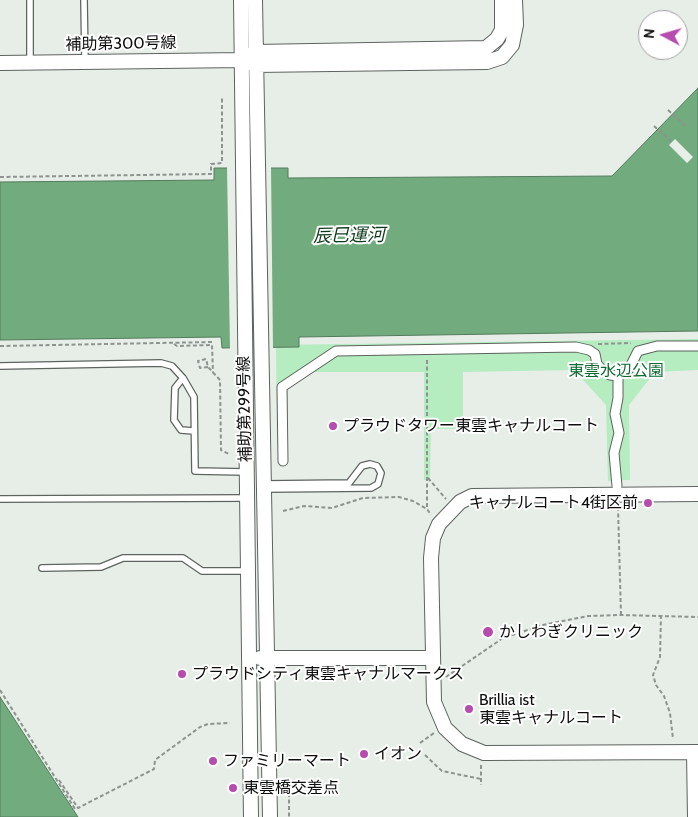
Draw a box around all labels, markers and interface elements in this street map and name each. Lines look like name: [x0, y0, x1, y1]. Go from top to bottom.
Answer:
north arrow: [638, 10, 688, 60]
text: N: [640, 28, 659, 39]
street label: 補助第300号線: [65, 33, 177, 55]
water label: 辰巳運河: [313, 225, 385, 247]
street label: 補助第299号線: [234, 356, 256, 462]
park label: 東雲水辺公園: [568, 361, 664, 381]
place label: プラウドタワー東雲キャナルコート: [343, 416, 599, 436]
marker: プラウドタワー東雲キャナルコート: [327, 420, 339, 432]
place label: キャナルコート4街区前: [469, 493, 638, 513]
marker: キャナルコート4街区前: [642, 497, 654, 509]
place label: かしわぎクリニック: [499, 622, 643, 642]
marker: かしわぎクリニック: [481, 625, 495, 639]
place label: プラウドシティ東雲キャナルマークス: [192, 664, 464, 684]
marker: プラウドシティ東雲キャナルマークス: [176, 668, 188, 680]
place label: Brillia ist 東雲キャナルコート: [479, 690, 623, 728]
marker: Brillia ist 東雲キャナルコート: [463, 703, 475, 715]
place label: イオン: [374, 744, 422, 764]
marker: イオン: [358, 748, 370, 760]
place label: ファミリーマート: [223, 751, 351, 771]
marker: ファミリーマート: [207, 755, 219, 767]
place label: 東雲橋交差点: [243, 778, 339, 798]
marker: 東雲橋交差点: [227, 782, 239, 794]

